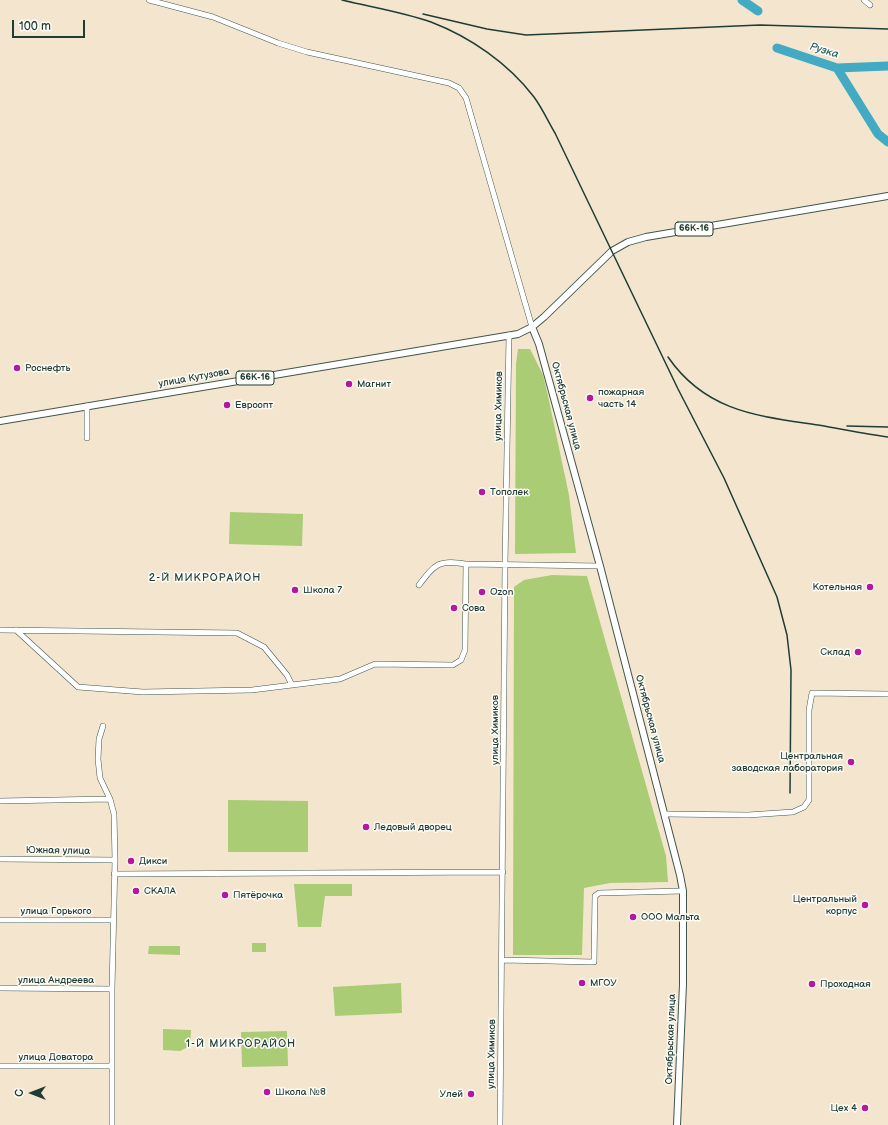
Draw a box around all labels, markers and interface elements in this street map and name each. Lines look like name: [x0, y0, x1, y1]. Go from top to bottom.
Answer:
scale bar: [14, 12, 87, 38]
text: 100 m: [19, 19, 51, 34]
water label: Рузка: [808, 40, 840, 62]
road number: 66К-16: [675, 222, 713, 236]
street label: Октябрьская улица: [548, 361, 584, 451]
place label: Роснефть: [25, 362, 70, 374]
marker: Роснефть: [12, 363, 22, 373]
street label: улица Кутузова: [158, 366, 230, 390]
road number: 66К-16: [236, 371, 274, 385]
street label: улица Химиков: [492, 371, 506, 441]
place label: Магнит: [357, 378, 391, 390]
marker: Магнит: [344, 379, 354, 389]
place label: пожарная часть 14: [598, 386, 644, 410]
marker: пожарная часть 14: [585, 393, 595, 403]
place label: Евроопт: [235, 399, 273, 411]
marker: Евроопт: [222, 400, 232, 410]
place label: Тополек: [490, 486, 529, 498]
marker: Тополек: [477, 487, 487, 497]
district label: 2-Й МИКРОРАЙОН: [149, 571, 261, 585]
place label: Котельная: [813, 581, 862, 593]
marker: Котельная: [865, 582, 875, 592]
place label: Школа 7: [303, 584, 342, 596]
marker: Школа 7: [290, 585, 300, 595]
place label: Ozon: [490, 586, 513, 598]
marker: Ozon: [477, 587, 487, 597]
place label: Сова: [462, 602, 485, 614]
marker: Сова: [449, 603, 459, 613]
place label: Склад: [820, 646, 850, 658]
marker: Склад: [853, 647, 863, 657]
street label: Октябрьская улица: [632, 674, 668, 764]
street label: улица Химиков: [489, 695, 501, 765]
place label: Центральная заводская лаборатория: [732, 750, 843, 774]
marker: Центральная заводская лаборатория: [846, 757, 856, 767]
place label: Ледовый дворец: [374, 821, 452, 833]
marker: Ледовый дворец: [361, 822, 371, 832]
street label: Южная улица: [26, 844, 90, 858]
place label: Дикси: [139, 855, 167, 867]
marker: Дикси: [126, 856, 136, 866]
place label: СКАЛА: [144, 885, 176, 897]
marker: СКАЛА: [131, 886, 141, 896]
place label: Пятёрочка: [233, 889, 283, 901]
marker: Пятёрочка: [220, 890, 230, 900]
place label: Центральный корпус: [793, 893, 857, 916]
marker: Центральный корпус: [860, 900, 870, 910]
street label: улица Горького: [21, 905, 91, 917]
place label: ООО Мальта: [641, 911, 700, 923]
marker: ООО Мальта: [628, 912, 638, 922]
street label: улица Андреева: [18, 974, 94, 986]
place label: МГОУ: [590, 977, 617, 989]
marker: МГОУ: [577, 978, 587, 988]
place label: Проходная: [820, 978, 871, 990]
marker: Проходная: [807, 979, 817, 989]
street label: Октябрьская улица: [663, 993, 679, 1085]
street label: улица Химиков: [485, 1019, 499, 1089]
district label: 1-Й МИКРОРАЙОН: [186, 1037, 296, 1051]
street label: улица Доватора: [18, 1051, 94, 1063]
north arrow: [12, 1073, 52, 1113]
place label: Школа №8: [275, 1086, 326, 1098]
marker: Школа №8: [262, 1087, 272, 1097]
place label: Улей: [440, 1088, 463, 1100]
text: С: [13, 1089, 26, 1097]
marker: Улей: [466, 1089, 476, 1099]
place label: Цех 4: [830, 1102, 857, 1114]
marker: Цех 4: [860, 1103, 870, 1113]

